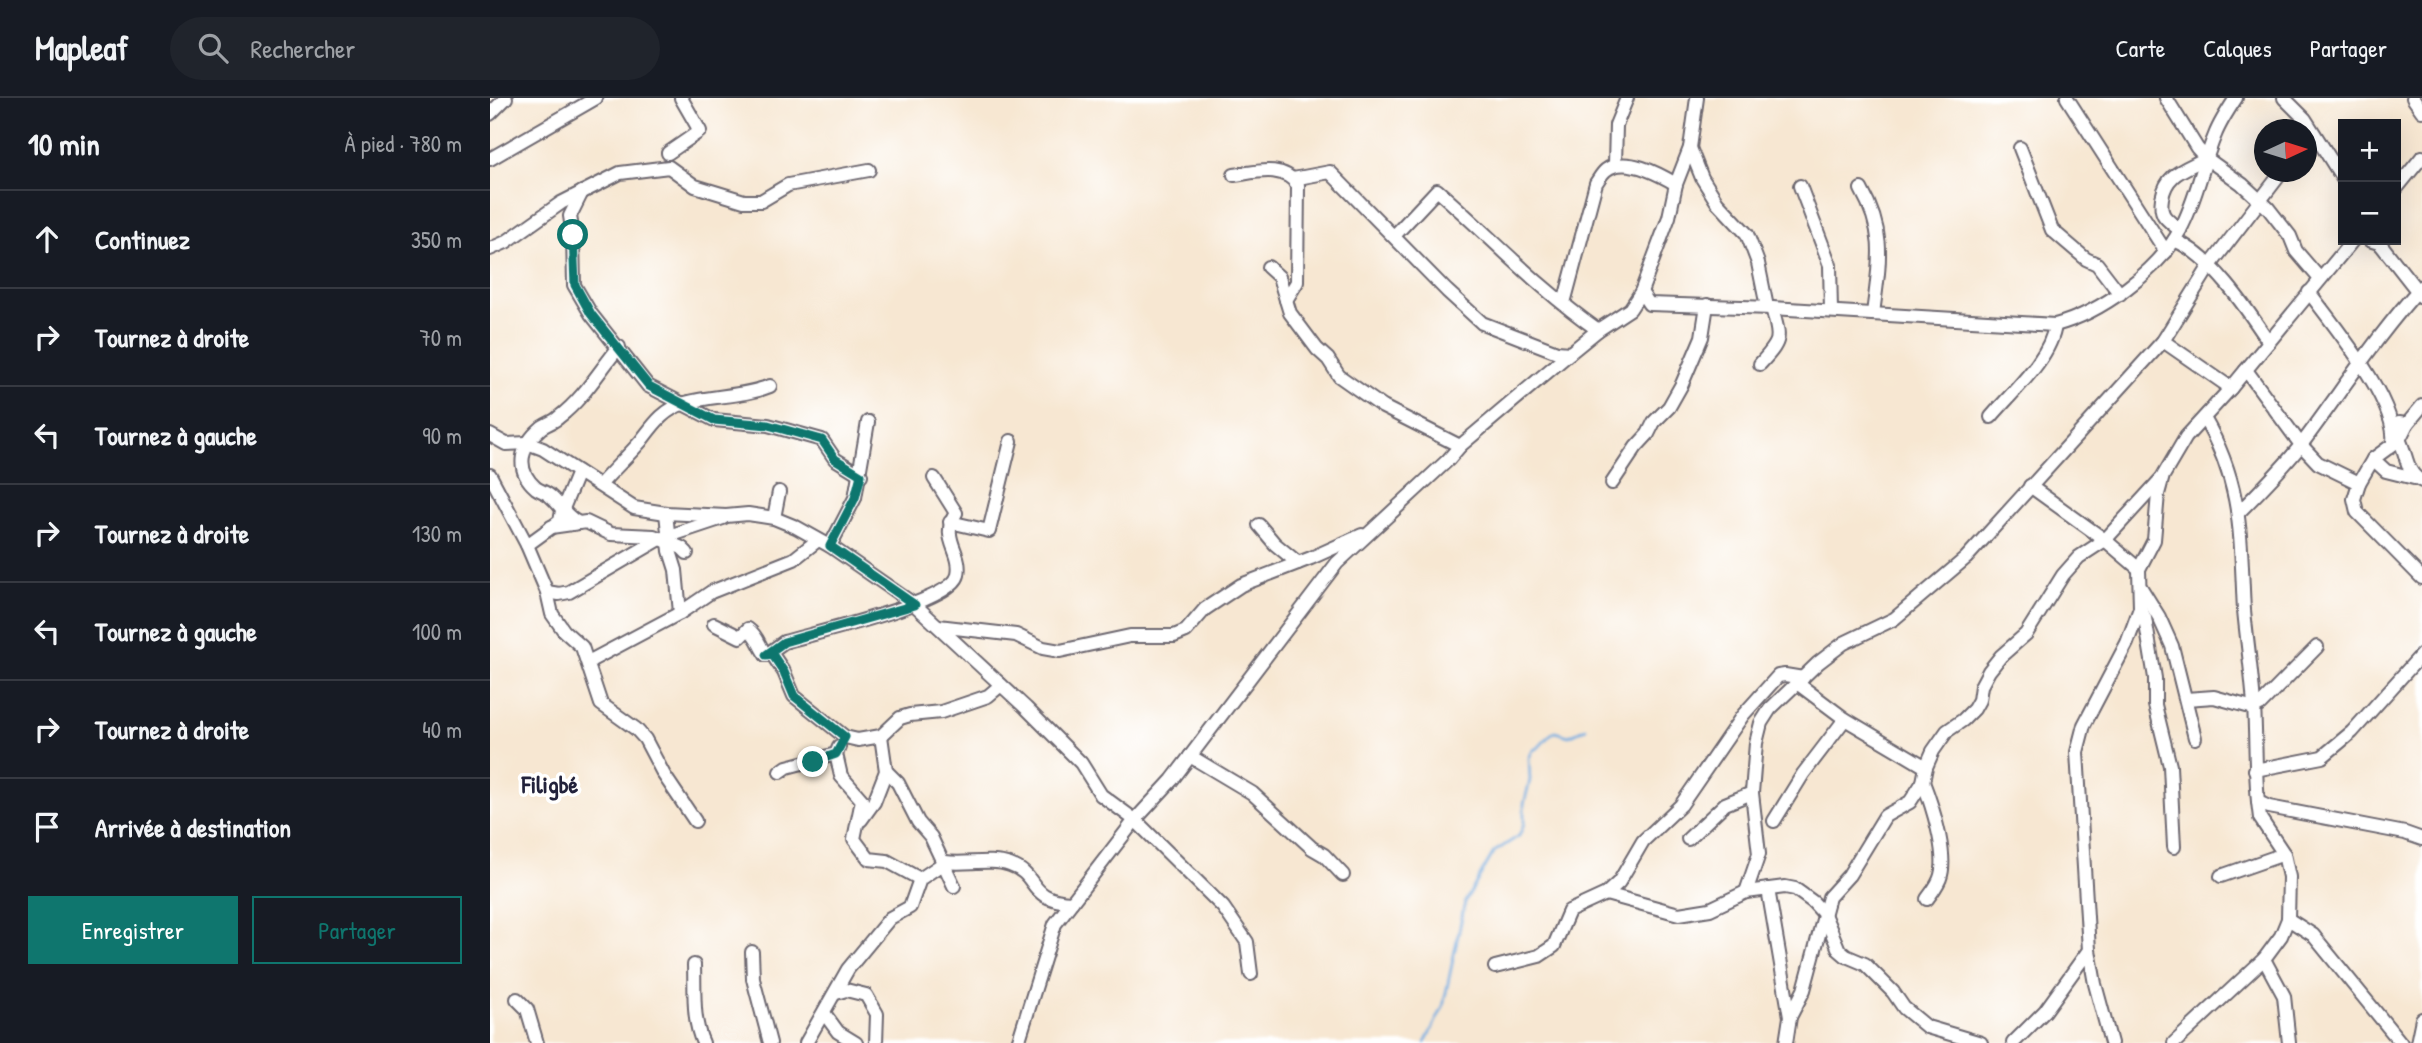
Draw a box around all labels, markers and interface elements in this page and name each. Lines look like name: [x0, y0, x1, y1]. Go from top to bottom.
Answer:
search box: [170, 17, 660, 80]
text: Mapleaf: [35, 26, 128, 70]
icon: search: [194, 29, 232, 67]
text: Rechercher: [250, 31, 355, 66]
text: Carte: [2116, 32, 2165, 64]
text: Calques: [2203, 32, 2272, 64]
text: Partager: [2310, 32, 2387, 64]
north arrow: [2254, 119, 2317, 182]
map controls: [2338, 119, 2401, 245]
button: +: [2338, 119, 2401, 182]
text: 10 min: [28, 124, 100, 164]
text: À pied · 780 m: [345, 128, 462, 159]
button: −: [2338, 182, 2401, 245]
route start: [557, 219, 588, 250]
icon: ahead: [28, 220, 66, 258]
text: Continuez: [95, 222, 190, 257]
text: 350 m: [411, 224, 462, 255]
icon: right: [28, 318, 66, 356]
text: Tournez à droite: [95, 320, 249, 355]
text: 70 m: [419, 322, 462, 353]
icon: left: [28, 416, 66, 454]
text: Tournez à gauche: [95, 418, 257, 453]
text: 90 m: [422, 420, 462, 451]
icon: right: [28, 514, 66, 552]
text: Tournez à droite: [95, 516, 249, 551]
text: 130 m: [412, 518, 462, 549]
icon: left: [28, 612, 66, 650]
text: Tournez à gauche: [95, 614, 257, 649]
text: 100 m: [412, 616, 462, 647]
icon: right: [28, 710, 66, 748]
text: Tournez à droite: [95, 712, 249, 747]
text: 40 m: [422, 714, 462, 745]
route end: [797, 746, 828, 777]
district label: Filigbé: [521, 768, 579, 801]
icon: arrive: [28, 808, 66, 846]
text: Arrivée à destination: [95, 810, 291, 845]
button: Enregistrer: [28, 896, 238, 964]
button: Partager: [252, 896, 462, 964]

